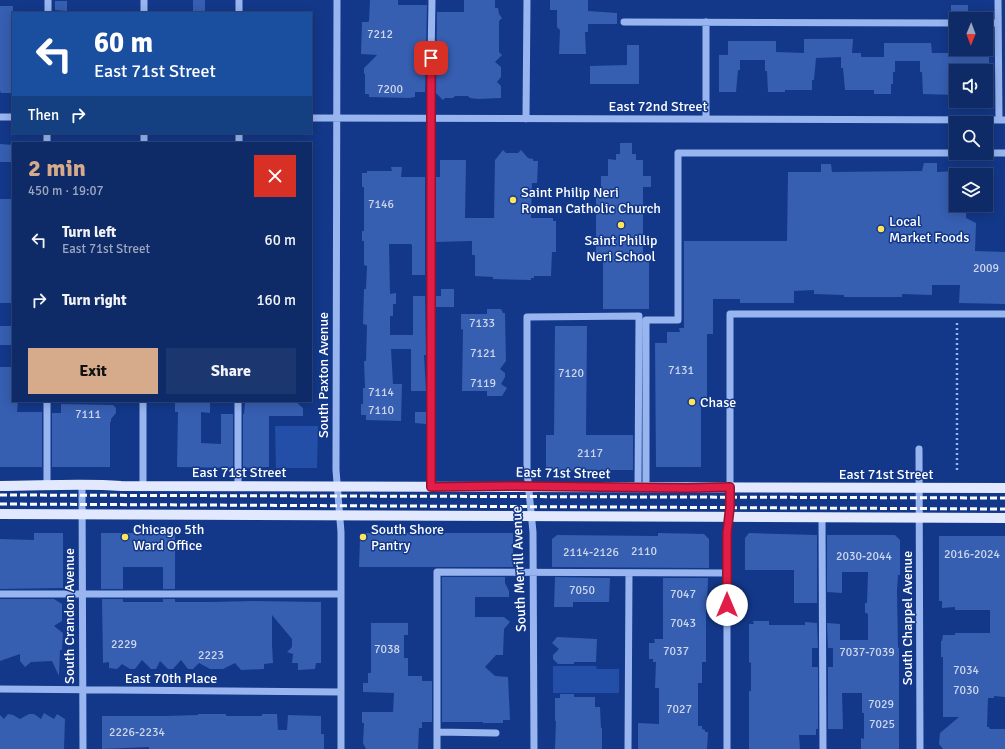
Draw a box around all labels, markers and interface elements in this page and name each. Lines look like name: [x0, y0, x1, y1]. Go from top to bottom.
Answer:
north arrow: [949, 12, 993, 56]
map controls: [949, 12, 993, 212]
text: 60 m: [94, 26, 153, 60]
house number: 7212: [367, 27, 393, 42]
icon: left: [28, 28, 80, 80]
pin: [414, 41, 448, 75]
icon: arrive: [420, 47, 442, 69]
text: East 71st Street: [94, 60, 216, 82]
button: sound: [949, 64, 993, 108]
house number: 7200: [377, 82, 403, 97]
street label: East 72nd Street: [609, 98, 707, 115]
icon: right: [67, 104, 89, 126]
text: Then: [28, 106, 59, 124]
button: search: [949, 116, 993, 160]
text: 2 min: [28, 153, 86, 183]
button: close: [254, 155, 296, 197]
button: layers: [949, 168, 993, 212]
text: 450 m · 19:07: [28, 183, 104, 199]
place label: Saint Philip Neri Roman Catholic Church: [521, 184, 661, 217]
marker: Saint Philip Neri Roman Catholic Church: [508, 195, 518, 205]
house number: 7146: [368, 197, 394, 212]
place label: Local Market Foods: [889, 213, 969, 246]
marker: Saint Phillip Neri School: [616, 220, 626, 230]
text: Turn left: [62, 223, 116, 241]
marker: Local Market Foods: [876, 224, 886, 234]
icon: left: [28, 229, 50, 251]
text: 60 m: [265, 231, 296, 249]
place label: Saint Phillip Neri School: [585, 232, 657, 265]
text: East 71st Street: [62, 241, 150, 257]
house number: 2009: [973, 261, 999, 276]
icon: right: [28, 289, 50, 311]
text: Turn right: [62, 291, 127, 309]
text: 160 m: [256, 291, 296, 309]
street label: South Paxton Avenue: [315, 312, 332, 438]
house number: 7133: [469, 316, 495, 331]
house number: 7121: [470, 346, 496, 361]
button: Exit: [28, 348, 158, 394]
button: Share: [166, 348, 296, 394]
house number: 7131: [668, 363, 694, 378]
house number: 7120: [558, 366, 584, 381]
house number: 7119: [470, 376, 496, 391]
house number: 7114: [368, 385, 394, 400]
place label: Chase: [700, 394, 736, 411]
marker: Chase: [687, 397, 697, 407]
house number: 7110: [368, 403, 394, 418]
house number: 7111: [75, 407, 101, 422]
house number: 2117: [577, 446, 603, 461]
street label: East 71st Street: [192, 464, 286, 481]
street label: East 71st Street: [515, 464, 611, 482]
street label: East 71st Street: [839, 466, 933, 483]
street label: South Merrill Avenue: [508, 506, 530, 632]
place label: Chicago 5th Ward Office: [133, 521, 204, 554]
place label: South Shore Pantry: [371, 521, 444, 554]
marker: Chicago 5th Ward Office: [120, 532, 130, 542]
marker: South Shore Pantry: [358, 532, 368, 542]
house number: 2110: [631, 544, 657, 559]
house number: 2114-2126: [563, 545, 619, 560]
house number: 2016-2024: [944, 547, 1001, 562]
street label: South Crandon Avenue: [61, 548, 78, 684]
house number: 2030-2044: [836, 549, 893, 564]
street label: South Chappel Avenue: [899, 551, 916, 685]
house number: 7050: [569, 583, 595, 598]
position arrow: [706, 584, 748, 626]
house number: 7047: [670, 587, 696, 602]
house number: 7043: [670, 616, 696, 631]
house number: 2229: [111, 637, 137, 652]
house number: 7038: [374, 642, 400, 657]
house number: 7037: [663, 644, 689, 659]
house number: 7037-7039: [839, 645, 895, 660]
house number: 2223: [198, 648, 224, 663]
house number: 7034: [953, 663, 979, 678]
street label: East 70th Place: [125, 670, 217, 687]
house number: 7030: [953, 683, 979, 698]
house number: 7029: [868, 697, 894, 712]
house number: 7027: [666, 702, 692, 717]
house number: 7025: [869, 717, 895, 732]
house number: 2226-2234: [109, 725, 166, 740]

